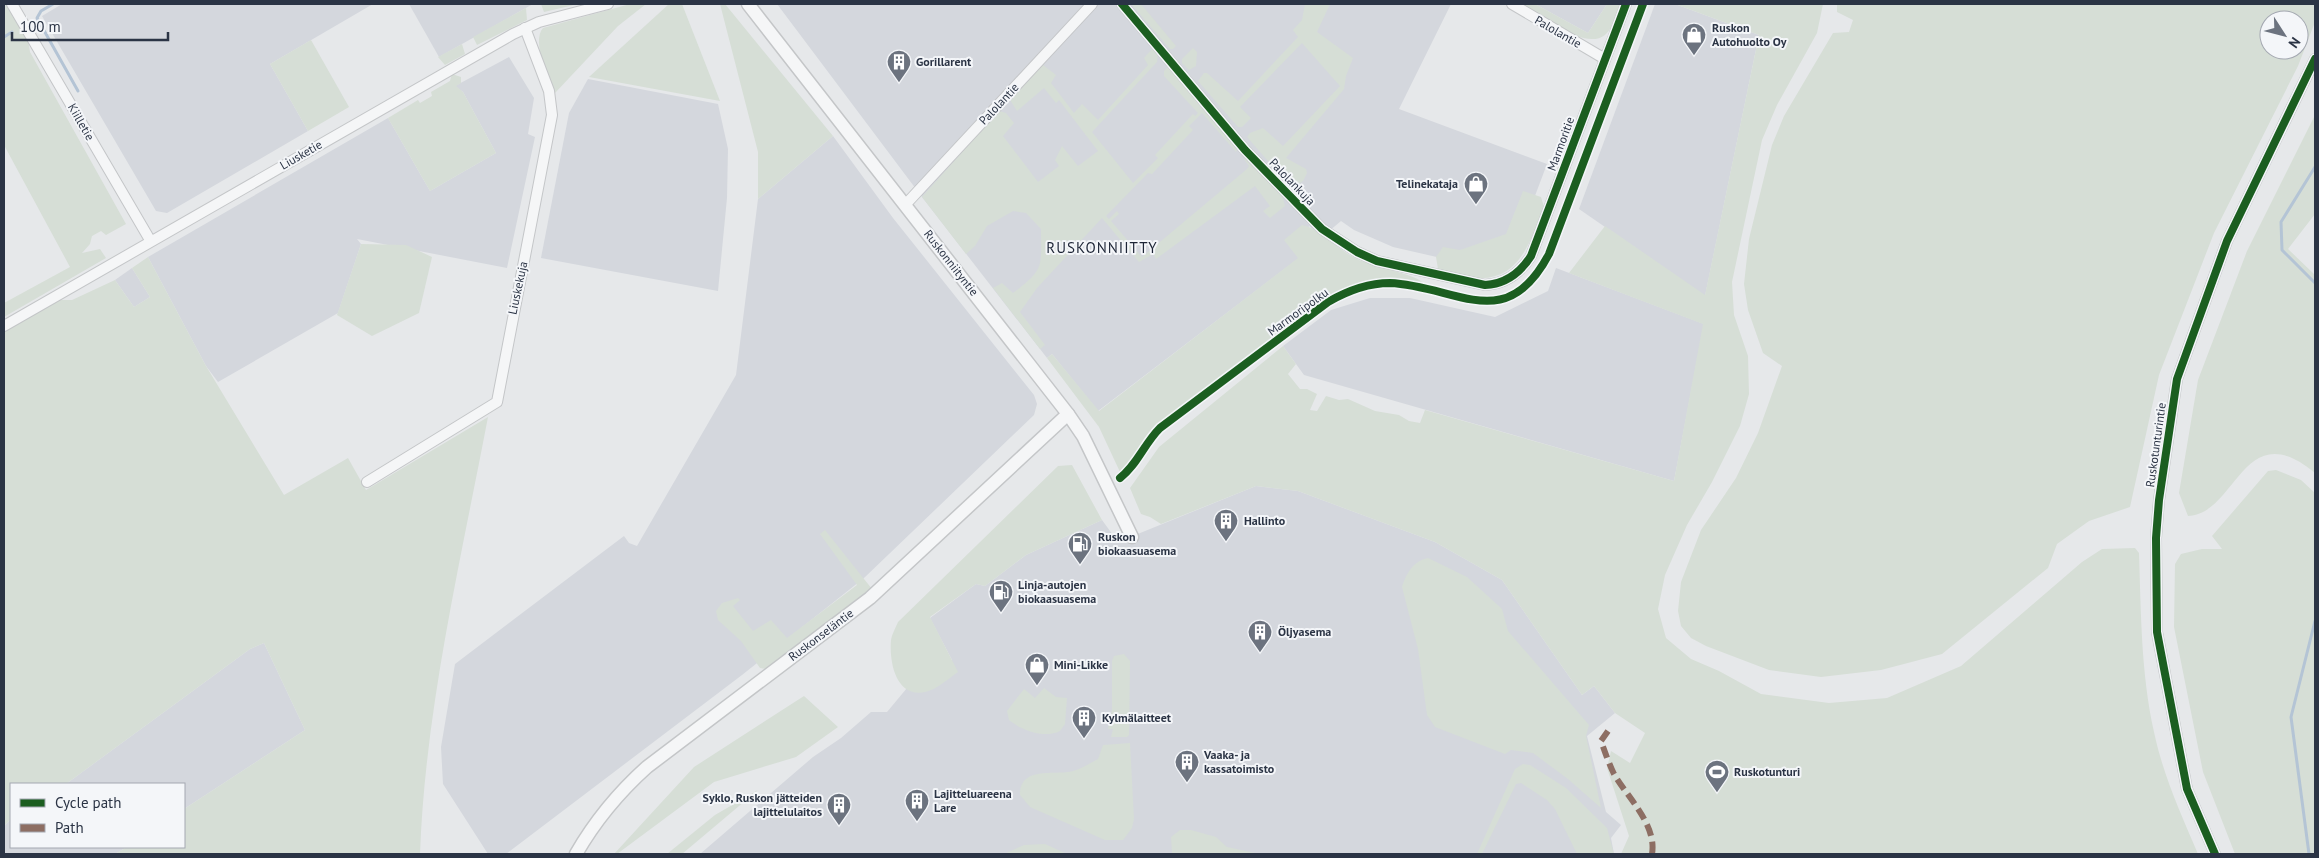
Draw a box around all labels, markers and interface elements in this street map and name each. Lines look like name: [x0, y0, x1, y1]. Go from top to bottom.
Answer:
scale bar: [12, 10, 169, 42]
north arrow: [2259, 10, 2309, 60]
street label: Palolantie: [1532, 12, 1584, 51]
text: 100 m: [20, 17, 61, 36]
place label: Ruskon Autohuolto Oy: [1712, 20, 1787, 49]
shop icon: Ruskon Autohuolto Oy: [1681, 22, 1707, 56]
text: N: [2285, 34, 2305, 52]
building icon: Gorillarent: [886, 49, 912, 83]
place label: Gorillarent: [916, 54, 972, 69]
street label: Palolantie: [976, 80, 1022, 128]
street label: Kiilletie: [65, 101, 98, 143]
street label: Marmoritie: [1544, 115, 1577, 173]
street label: Liusketie: [277, 137, 324, 173]
street label: Palolankuja: [1266, 155, 1318, 208]
shop icon: Telinekataja: [1463, 171, 1489, 205]
place label: Telinekataja: [1396, 176, 1458, 191]
street label: Ruskonniityntie: [921, 227, 982, 299]
district label: RUSKONNIITTY: [1046, 238, 1158, 257]
street label: Liuskekuja: [505, 260, 530, 316]
street label: Marmoripolku: [1264, 284, 1331, 339]
street label: Ruskotunturintie: [2142, 402, 2169, 488]
building icon: Hallinto: [1213, 508, 1239, 542]
place label: Hallinto: [1244, 513, 1286, 528]
place label: Ruskon biokaasuasema: [1098, 529, 1176, 558]
fuel station icon: Ruskon biokaasuasema: [1067, 531, 1093, 565]
place label: Linja-autojen biokaasuasema: [1018, 577, 1096, 606]
fuel station icon: Linja-autojen biokaasuasema: [988, 579, 1014, 613]
street label: Ruskonseläntie: [785, 605, 856, 664]
building icon: Öljyasema: [1247, 619, 1273, 653]
place label: Öljyasema: [1278, 624, 1331, 639]
shop icon: Mini-Likke: [1024, 652, 1050, 686]
place label: Mini-Likke: [1054, 657, 1108, 672]
building icon: Kylmälaitteet: [1071, 705, 1097, 739]
place label: Kylmälaitteet: [1102, 710, 1172, 725]
place label: Vaaka- ja kassatoimisto: [1203, 747, 1275, 776]
building icon: Vaaka- ja kassatoimisto: [1174, 749, 1200, 783]
sports icon: Ruskotunturi: [1704, 759, 1730, 793]
place label: Ruskotunturi: [1734, 764, 1800, 779]
legend: [10, 783, 185, 848]
place label: Lajitteluareena Lare: [934, 786, 1012, 815]
building icon: Lajitteluareena Lare: [904, 788, 930, 822]
place label: Syklo, Ruskon jätteiden lajittelulaitos: [703, 790, 822, 819]
building icon: Syklo, Ruskon jätteiden lajittelulaitos: [826, 792, 852, 826]
text: Cycle path: [55, 793, 121, 812]
text: Path: [55, 818, 84, 837]

